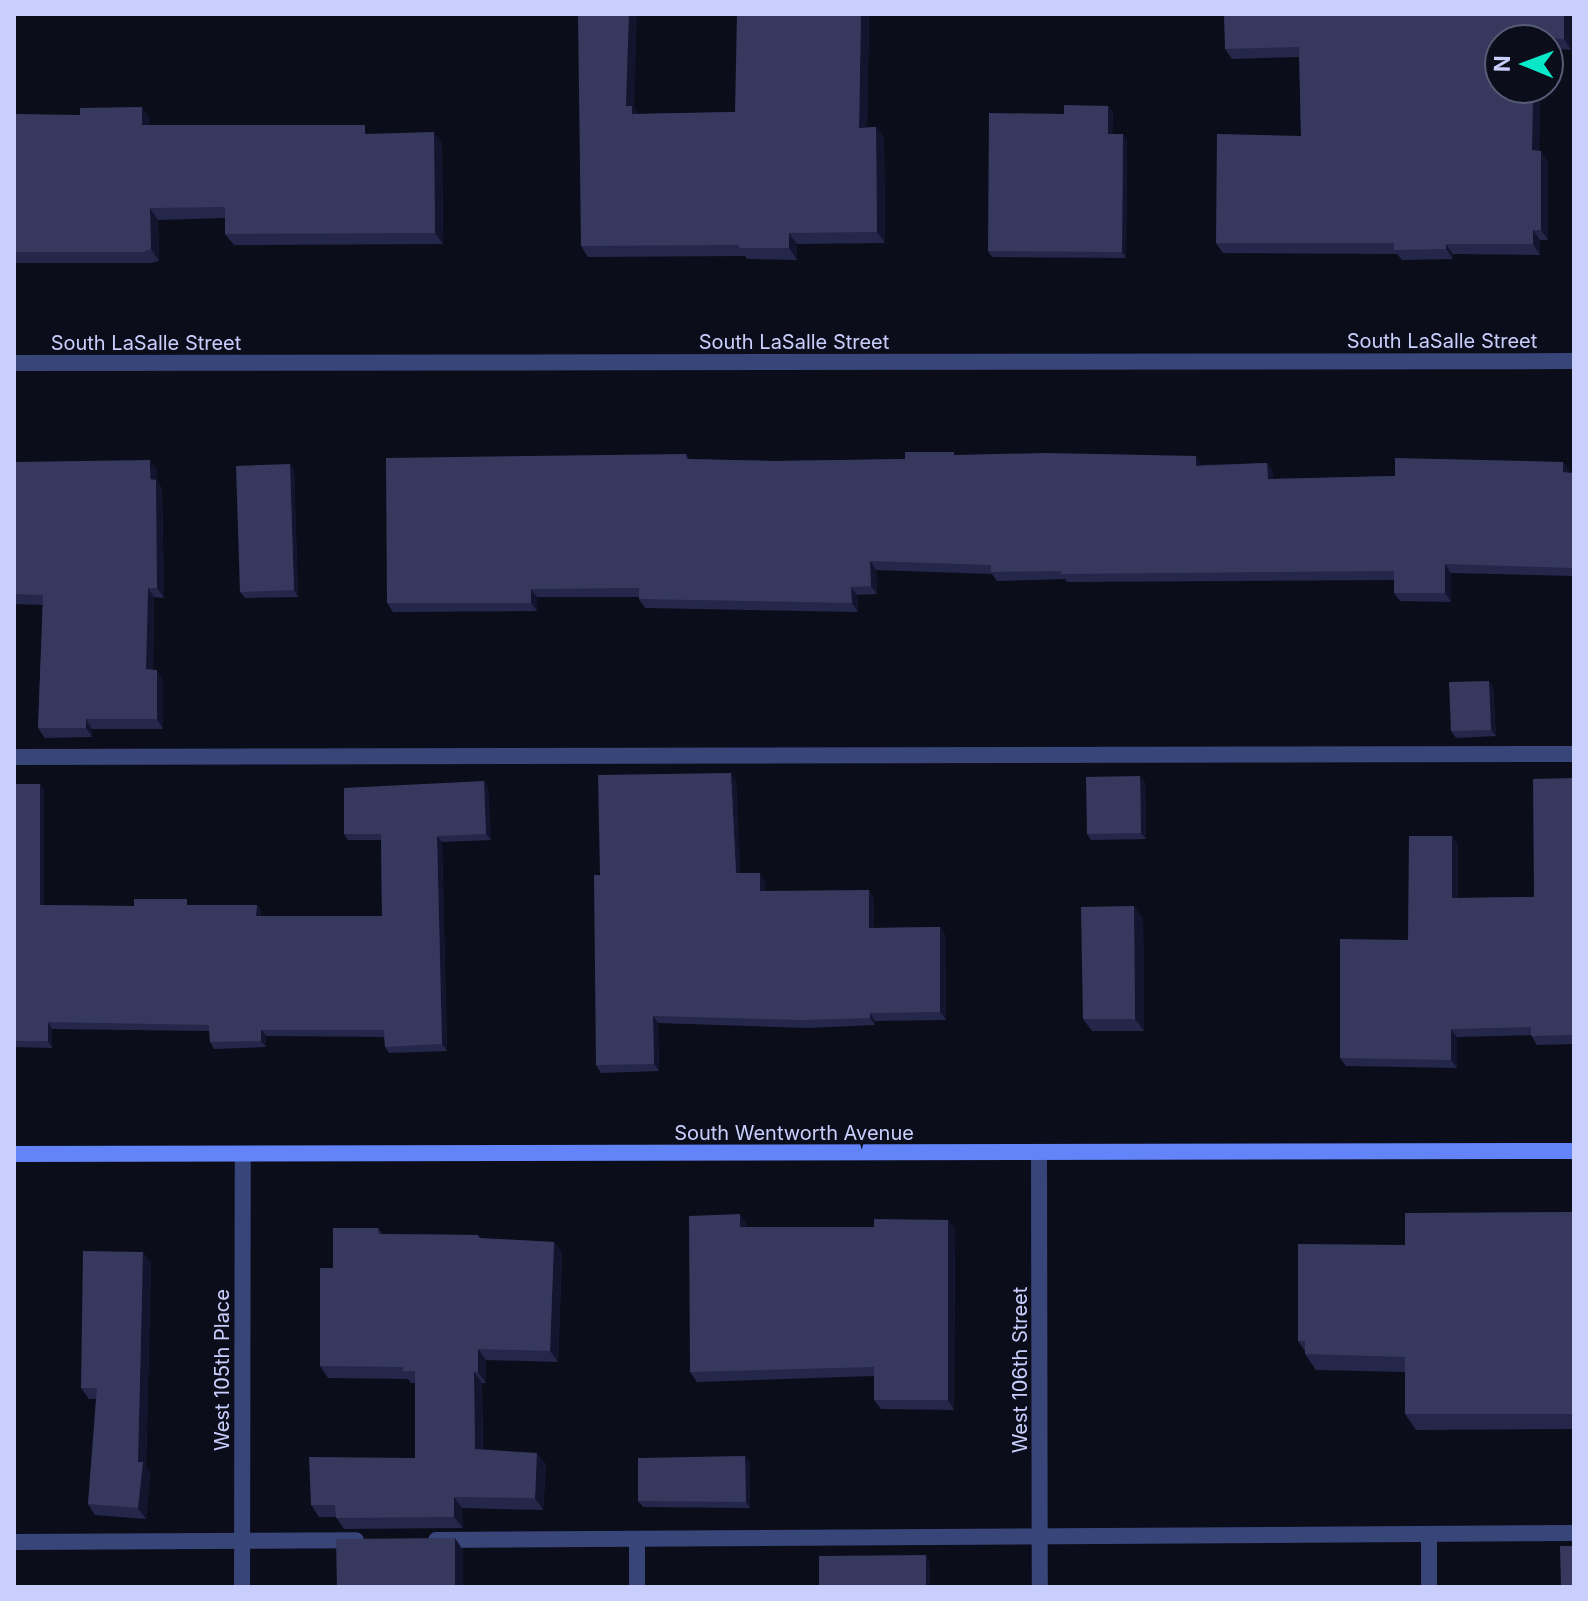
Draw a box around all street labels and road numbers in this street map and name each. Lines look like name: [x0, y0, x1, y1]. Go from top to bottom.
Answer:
street label: South LaSalle Street: [1347, 329, 1537, 353]
street label: South LaSalle Street: [699, 330, 889, 354]
street label: South LaSalle Street: [51, 331, 241, 355]
street label: South Wentworth Avenue: [674, 1121, 914, 1145]
street label: West 106th Street: [1008, 1287, 1032, 1453]
street label: West 105th Place: [210, 1289, 234, 1451]

